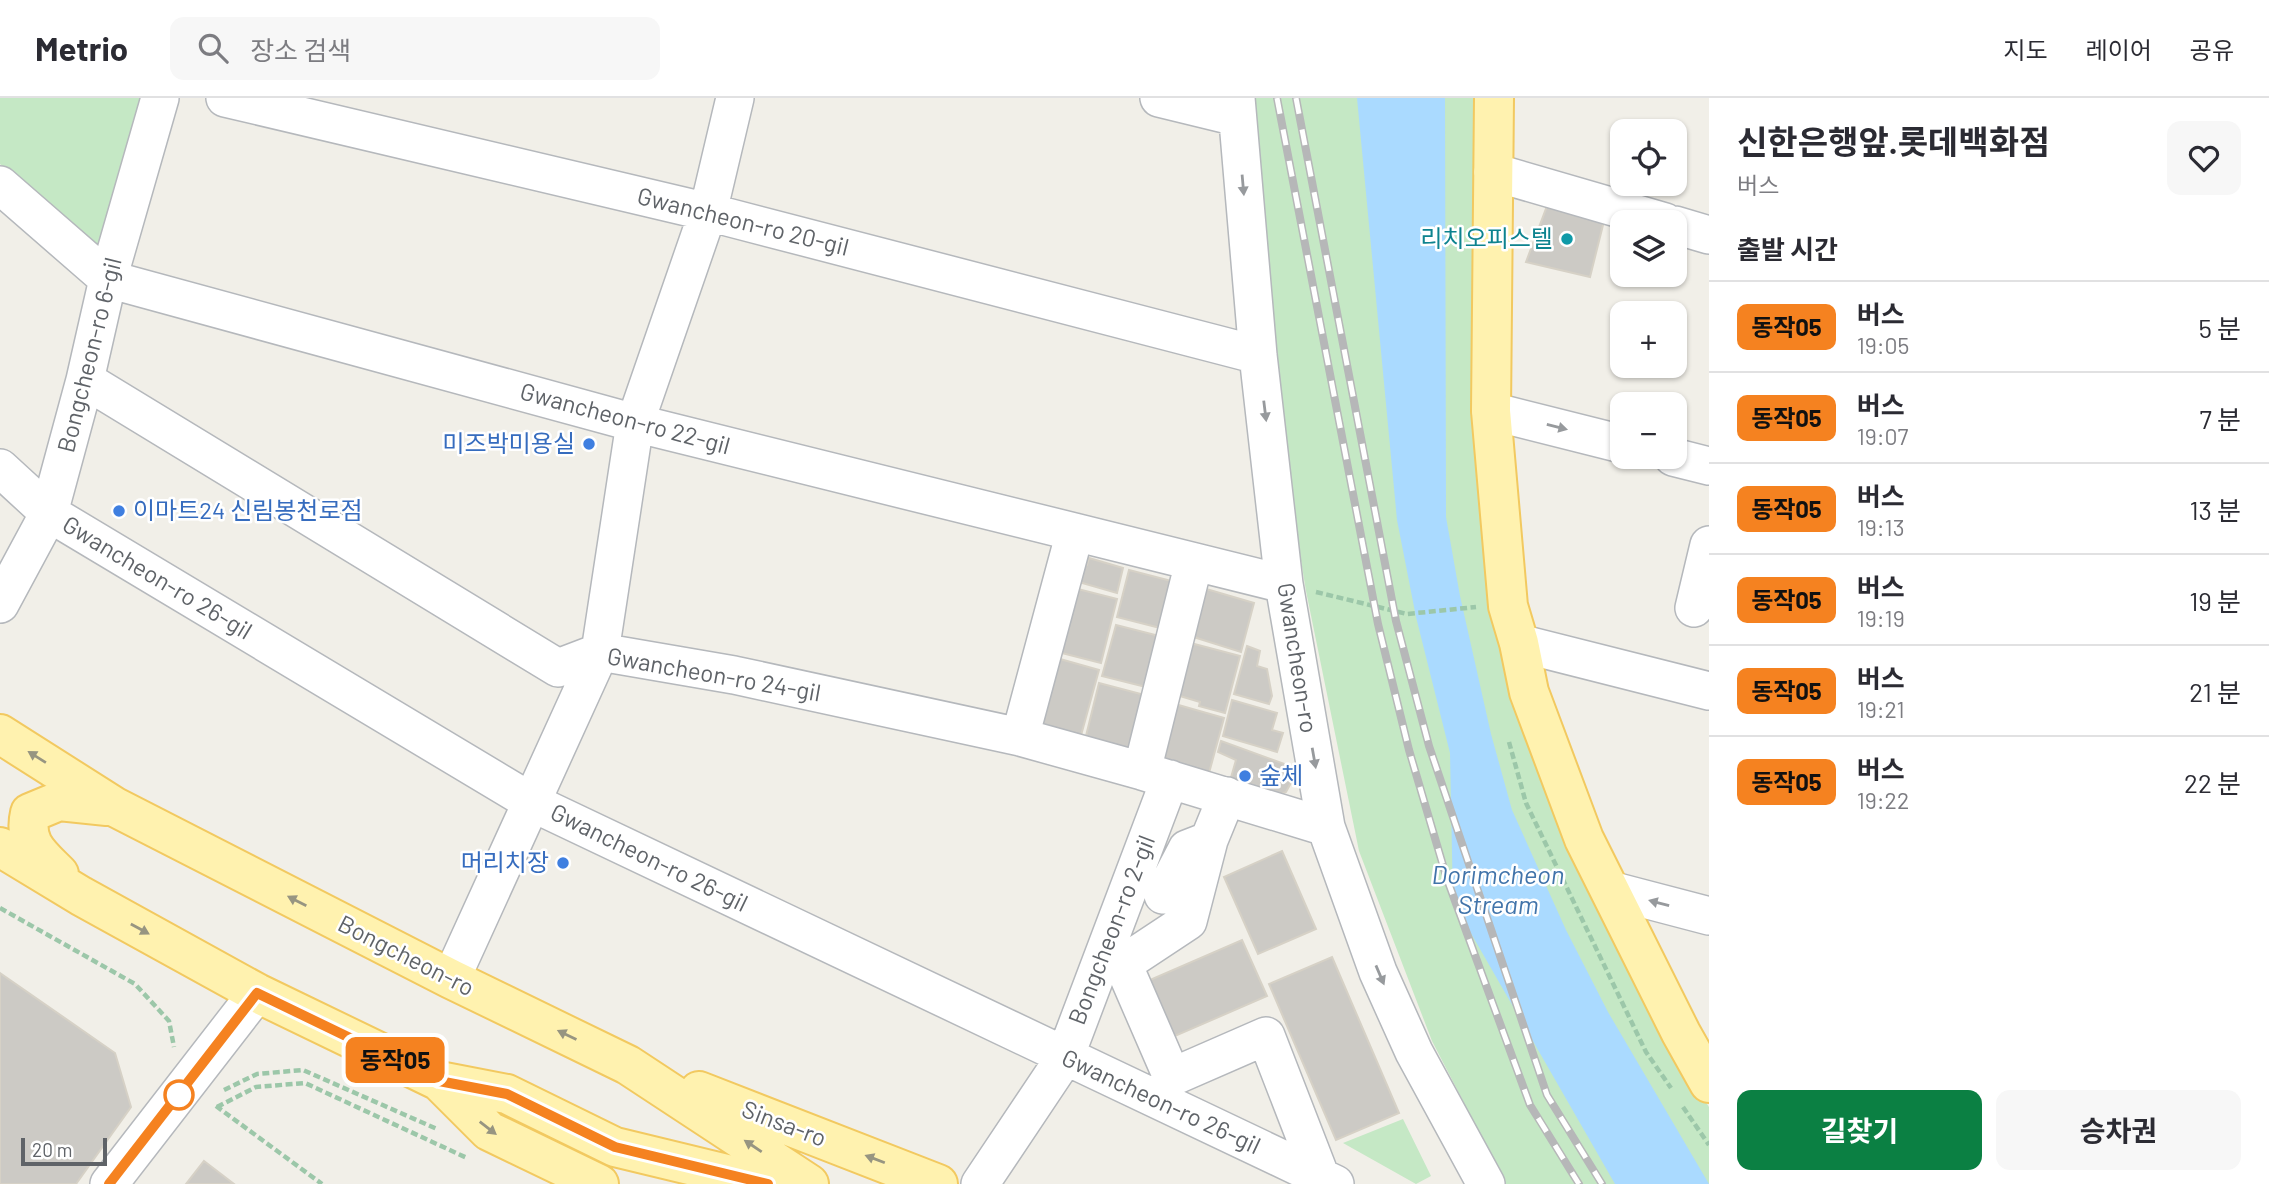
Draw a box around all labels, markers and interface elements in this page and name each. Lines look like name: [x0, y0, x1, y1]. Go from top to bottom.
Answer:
search box: [170, 17, 660, 80]
text: Metrio: [35, 28, 128, 68]
icon: search: [194, 29, 232, 67]
text: 장소 검색: [250, 34, 351, 65]
text: 지도: [2003, 35, 2048, 64]
text: 레이어: [2086, 35, 2152, 64]
text: 공유: [2190, 35, 2234, 64]
map controls: [1610, 119, 1687, 469]
button: locate: [1610, 119, 1687, 196]
text: 신한은행앞.롯데백화점: [1737, 121, 2050, 161]
button: heart: [2167, 121, 2241, 195]
text: 버스: [1737, 171, 1779, 199]
one-way arrow: [1238, 174, 1249, 196]
street label: Gwancheon-ro 20-gil: [635, 180, 852, 261]
button: layers: [1610, 210, 1687, 287]
place label: 리치오피스텔: [1421, 223, 1553, 252]
marker: 리치오피스텔: [1559, 231, 1575, 247]
text: 출발 시간: [1737, 233, 1838, 264]
street label: Bongcheon-ro 6-gil: [50, 254, 127, 455]
text: 버스: [1857, 298, 1905, 329]
button: +: [1610, 301, 1687, 378]
text: 동작05: [1751, 312, 1822, 341]
text: 5 분: [2199, 312, 2241, 343]
text: 19:05: [1857, 331, 1909, 359]
street label: Gwancheon-ro 22-gil: [517, 376, 734, 460]
text: 버스: [1857, 389, 1905, 420]
button: −: [1610, 392, 1687, 469]
one-way arrow: [1259, 401, 1270, 423]
text: 동작05: [1751, 403, 1822, 432]
text: 7 분: [2200, 403, 2241, 434]
one-way arrow: [1546, 422, 1568, 433]
text: 19:07: [1857, 422, 1909, 450]
place label: 미즈박미용실: [443, 428, 575, 457]
marker: 미즈박미용실: [581, 436, 597, 452]
text: 버스: [1857, 480, 1905, 511]
text: 동작05: [1751, 494, 1822, 523]
text: 13 분: [2189, 494, 2241, 525]
place label: 이마트24 신림봉천로점: [133, 495, 363, 524]
marker: 이마트24 신림봉천로점: [111, 503, 127, 519]
street label: Gwancheon-ro 26-gil: [58, 509, 258, 645]
text: 19:13: [1857, 513, 1905, 541]
text: 버스: [1857, 571, 1905, 602]
street label: Gwancheon-ro: [1272, 581, 1325, 735]
text: 동작05: [1751, 585, 1822, 614]
text: 19 분: [2189, 585, 2241, 616]
text: 19:19: [1857, 604, 1905, 632]
street label: Gwancheon-ro 24-gil: [605, 640, 823, 707]
text: 버스: [1857, 662, 1905, 693]
text: 동작05: [1751, 676, 1822, 705]
text: 21 분: [2189, 676, 2241, 707]
text: 19:21: [1857, 695, 1905, 723]
one-way arrow: [1309, 747, 1320, 769]
one-way arrow: [28, 751, 47, 764]
text: 버스: [1857, 753, 1905, 784]
place label: 숲체: [1259, 760, 1303, 789]
text: 동작05: [1751, 767, 1822, 796]
text: 22 분: [2184, 767, 2241, 798]
marker: 숲체: [1237, 768, 1253, 784]
text: 19:22: [1857, 786, 1909, 814]
street label: Gwancheon-ro 26-gil: [546, 796, 753, 917]
street label: Bongcheon-ro 2-gil: [1061, 831, 1160, 1028]
place label: 머리치장: [461, 847, 549, 876]
marker: 머리치장: [555, 855, 571, 871]
water label: Dorimcheon Stream: [1432, 858, 1564, 919]
one-way arrow: [287, 896, 307, 907]
one-way arrow: [1648, 897, 1670, 908]
street label: Bongcheon-ro: [334, 908, 480, 1001]
one-way arrow: [130, 923, 150, 935]
one-way arrow: [1374, 964, 1385, 985]
one-way arrow: [557, 1029, 577, 1041]
line badge: 동작05: [346, 1037, 444, 1083]
street label: Gwancheon-ro 26-gil: [1058, 1042, 1266, 1159]
text: 동작05: [360, 1045, 430, 1074]
unlabelled marker: [164, 1080, 194, 1110]
button: 길찾기: [1737, 1090, 1982, 1170]
button: 승차권: [1996, 1090, 2241, 1170]
street label: Sinsa-ro: [738, 1093, 831, 1152]
one-way arrow: [478, 1120, 496, 1135]
scale bar: [21, 1135, 107, 1167]
text: 20 m: [32, 1138, 72, 1161]
one-way arrow: [744, 1139, 762, 1153]
one-way arrow: [864, 1153, 885, 1164]

